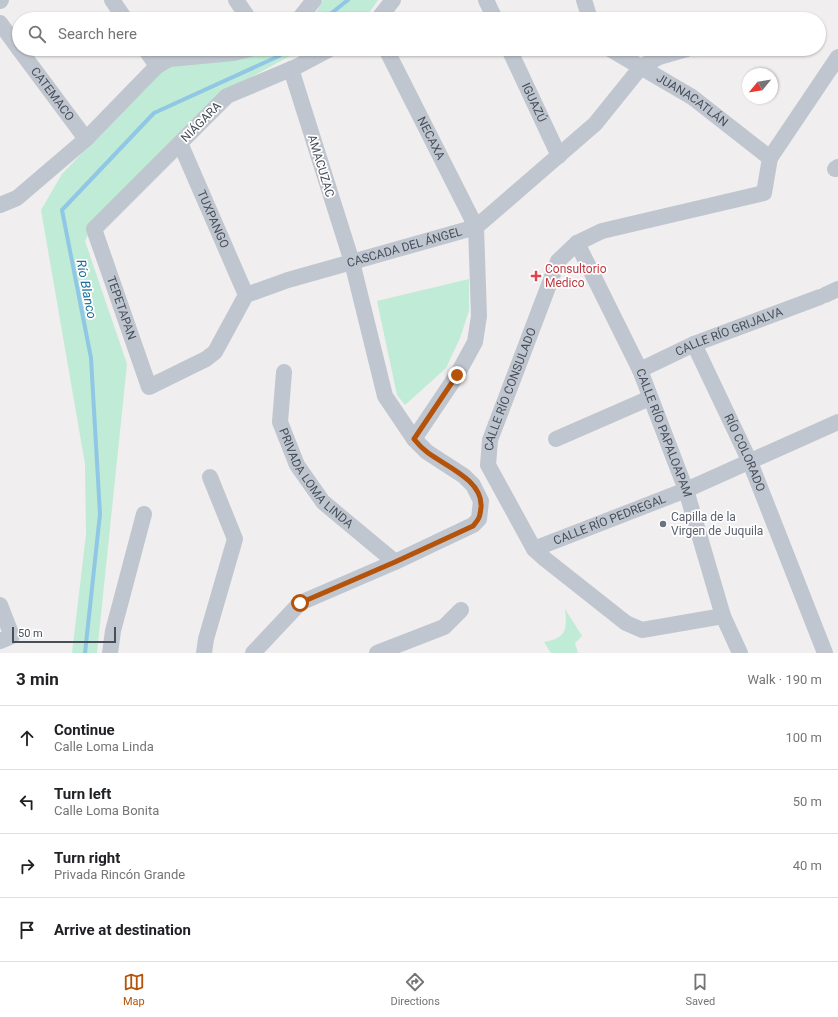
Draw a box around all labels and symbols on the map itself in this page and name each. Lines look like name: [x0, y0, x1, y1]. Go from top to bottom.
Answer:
street label: CATEMACO: [28, 64, 77, 123]
north arrow: [742, 68, 778, 104]
street label: JUANACATLÁN: [654, 71, 731, 129]
street label: IGUAZÚ: [519, 80, 550, 124]
street label: NIÁGARA: [177, 98, 224, 145]
street label: NECAXA: [414, 114, 448, 162]
street label: AMACUZAC: [305, 133, 337, 199]
street label: TUXPANGO: [194, 188, 232, 250]
street label: CASCADA DEL ÁNGEL: [345, 224, 464, 270]
water label: Río Blanco: [73, 258, 100, 320]
place label: Consultorio Medico: [545, 262, 607, 290]
marker: Consultorio Medico: [530, 270, 542, 282]
street label: TEPETAPAN: [104, 274, 139, 342]
street label: CALLE RÍO GRIJALVA: [673, 305, 785, 359]
street label: CALLE RÍO CONSULADO: [482, 326, 539, 451]
route end: [448, 366, 466, 384]
street label: CALLE RÍO PAPALOAPAM: [633, 366, 695, 499]
street label: RÍO COLORADO: [721, 412, 768, 494]
street label: PRIVADA LOMA LINDA: [276, 426, 356, 531]
street label: CALLE RÍO PEDREGAL: [551, 491, 668, 548]
place label: Capilla de la Virgen de Juquila: [671, 510, 763, 538]
marker: Capilla de la Virgen de Juquila: [658, 519, 668, 529]
route start: [291, 594, 309, 612]
scale bar: [12, 625, 116, 644]

